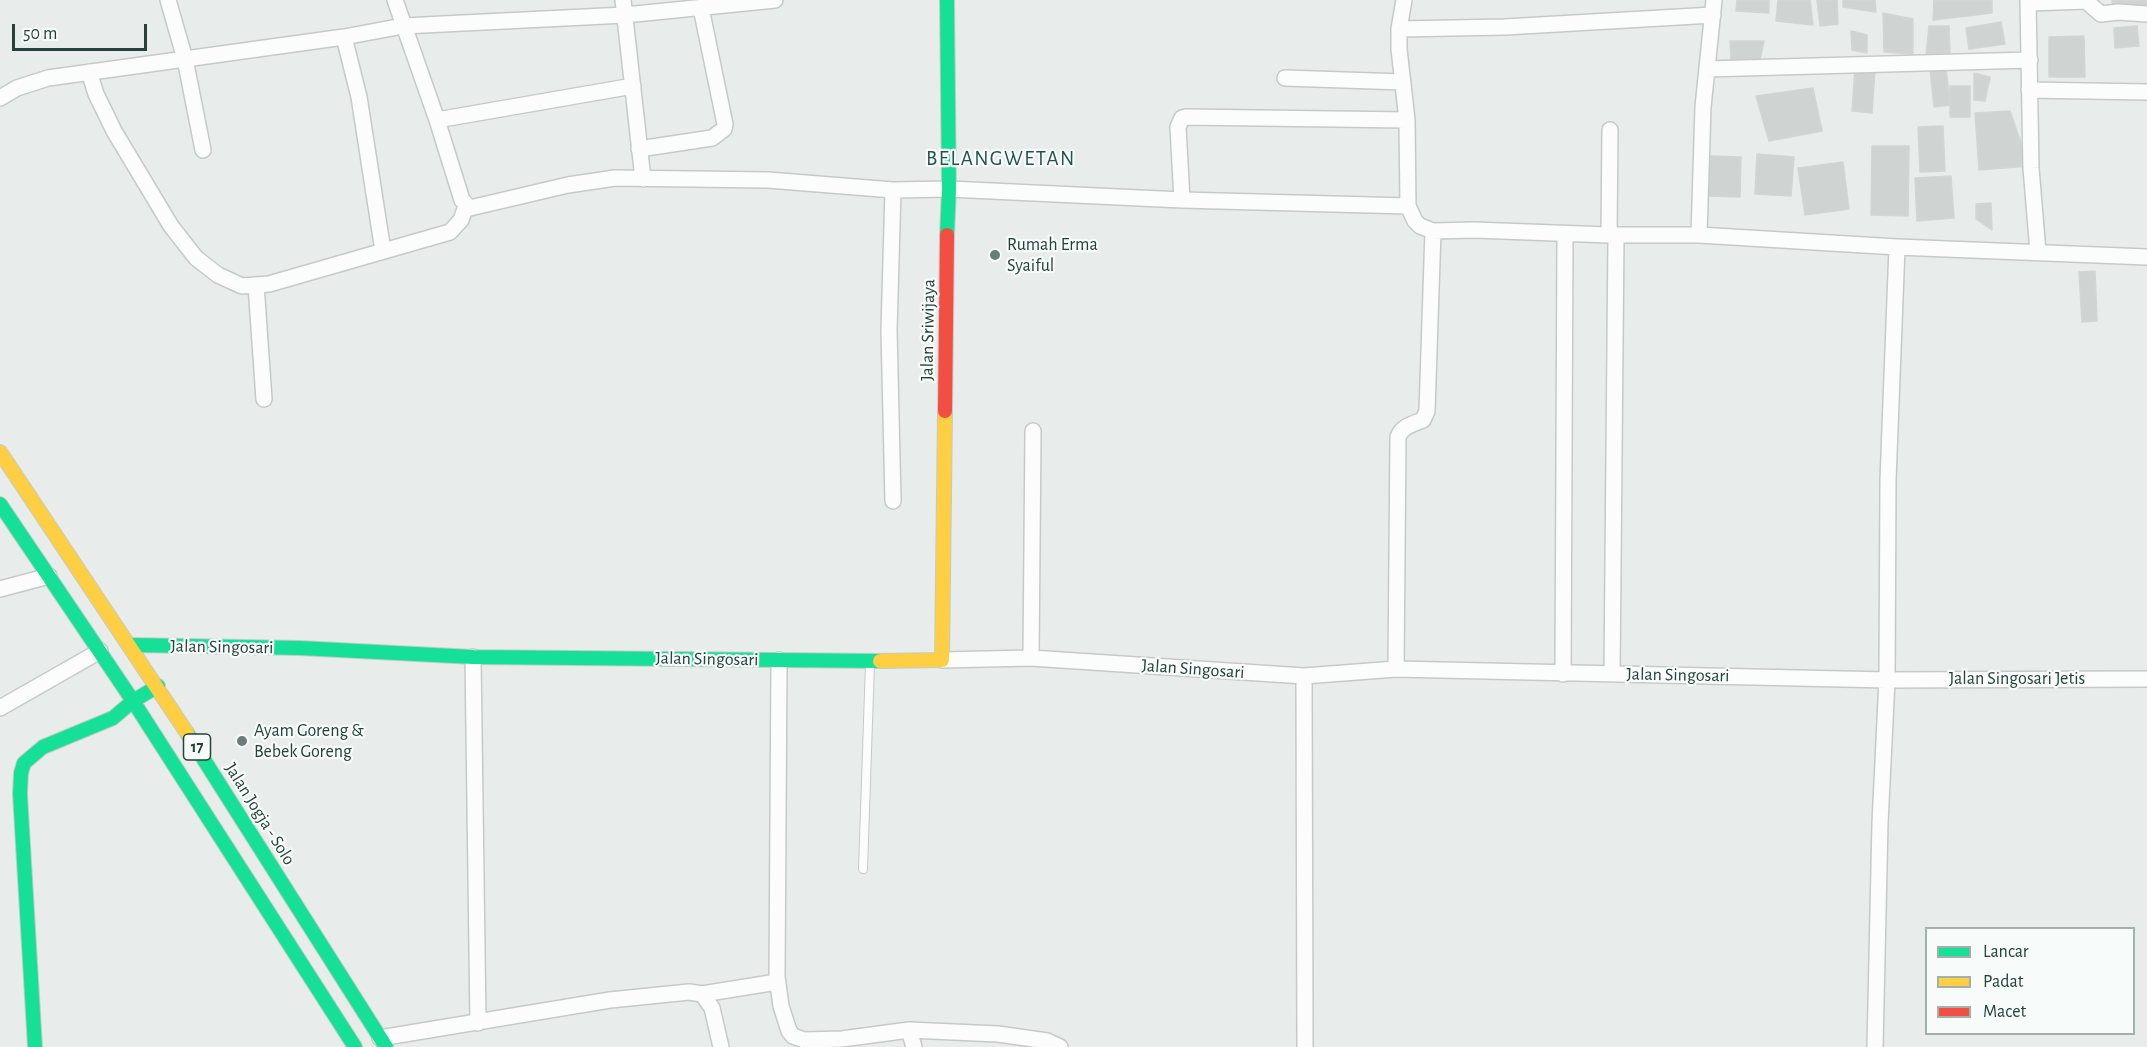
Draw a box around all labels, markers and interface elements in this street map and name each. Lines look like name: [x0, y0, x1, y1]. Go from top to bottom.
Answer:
scale bar: [15, 12, 150, 50]
text: 50 m: [23, 25, 57, 43]
district label: BELANGWETAN: [926, 146, 1076, 172]
place label: Rumah Erma Syaiful: [1007, 234, 1098, 276]
marker: Rumah Erma Syaiful: [988, 248, 1002, 262]
street label: Jalan Sriwijaya: [916, 279, 940, 381]
street label: Jalan Singosari: [170, 635, 274, 659]
street label: Jalan Singosari: [655, 647, 759, 671]
street label: Jalan Singosari: [1141, 655, 1245, 683]
street label: Jalan Singosari: [1626, 663, 1730, 687]
street label: Jalan Singosari Jetis: [1949, 668, 2085, 690]
place label: Ayam Goreng & Bebek Goreng: [254, 720, 364, 762]
road number: 17: [184, 734, 210, 760]
marker: Ayam Goreng & Bebek Goreng: [235, 734, 249, 748]
street label: Jalan Jogja - Solo: [220, 759, 300, 869]
legend: [1925, 927, 2135, 1035]
text: Lancar: [1983, 943, 2029, 961]
text: Padat: [1983, 973, 2024, 991]
text: Macet: [1983, 1003, 2026, 1021]

